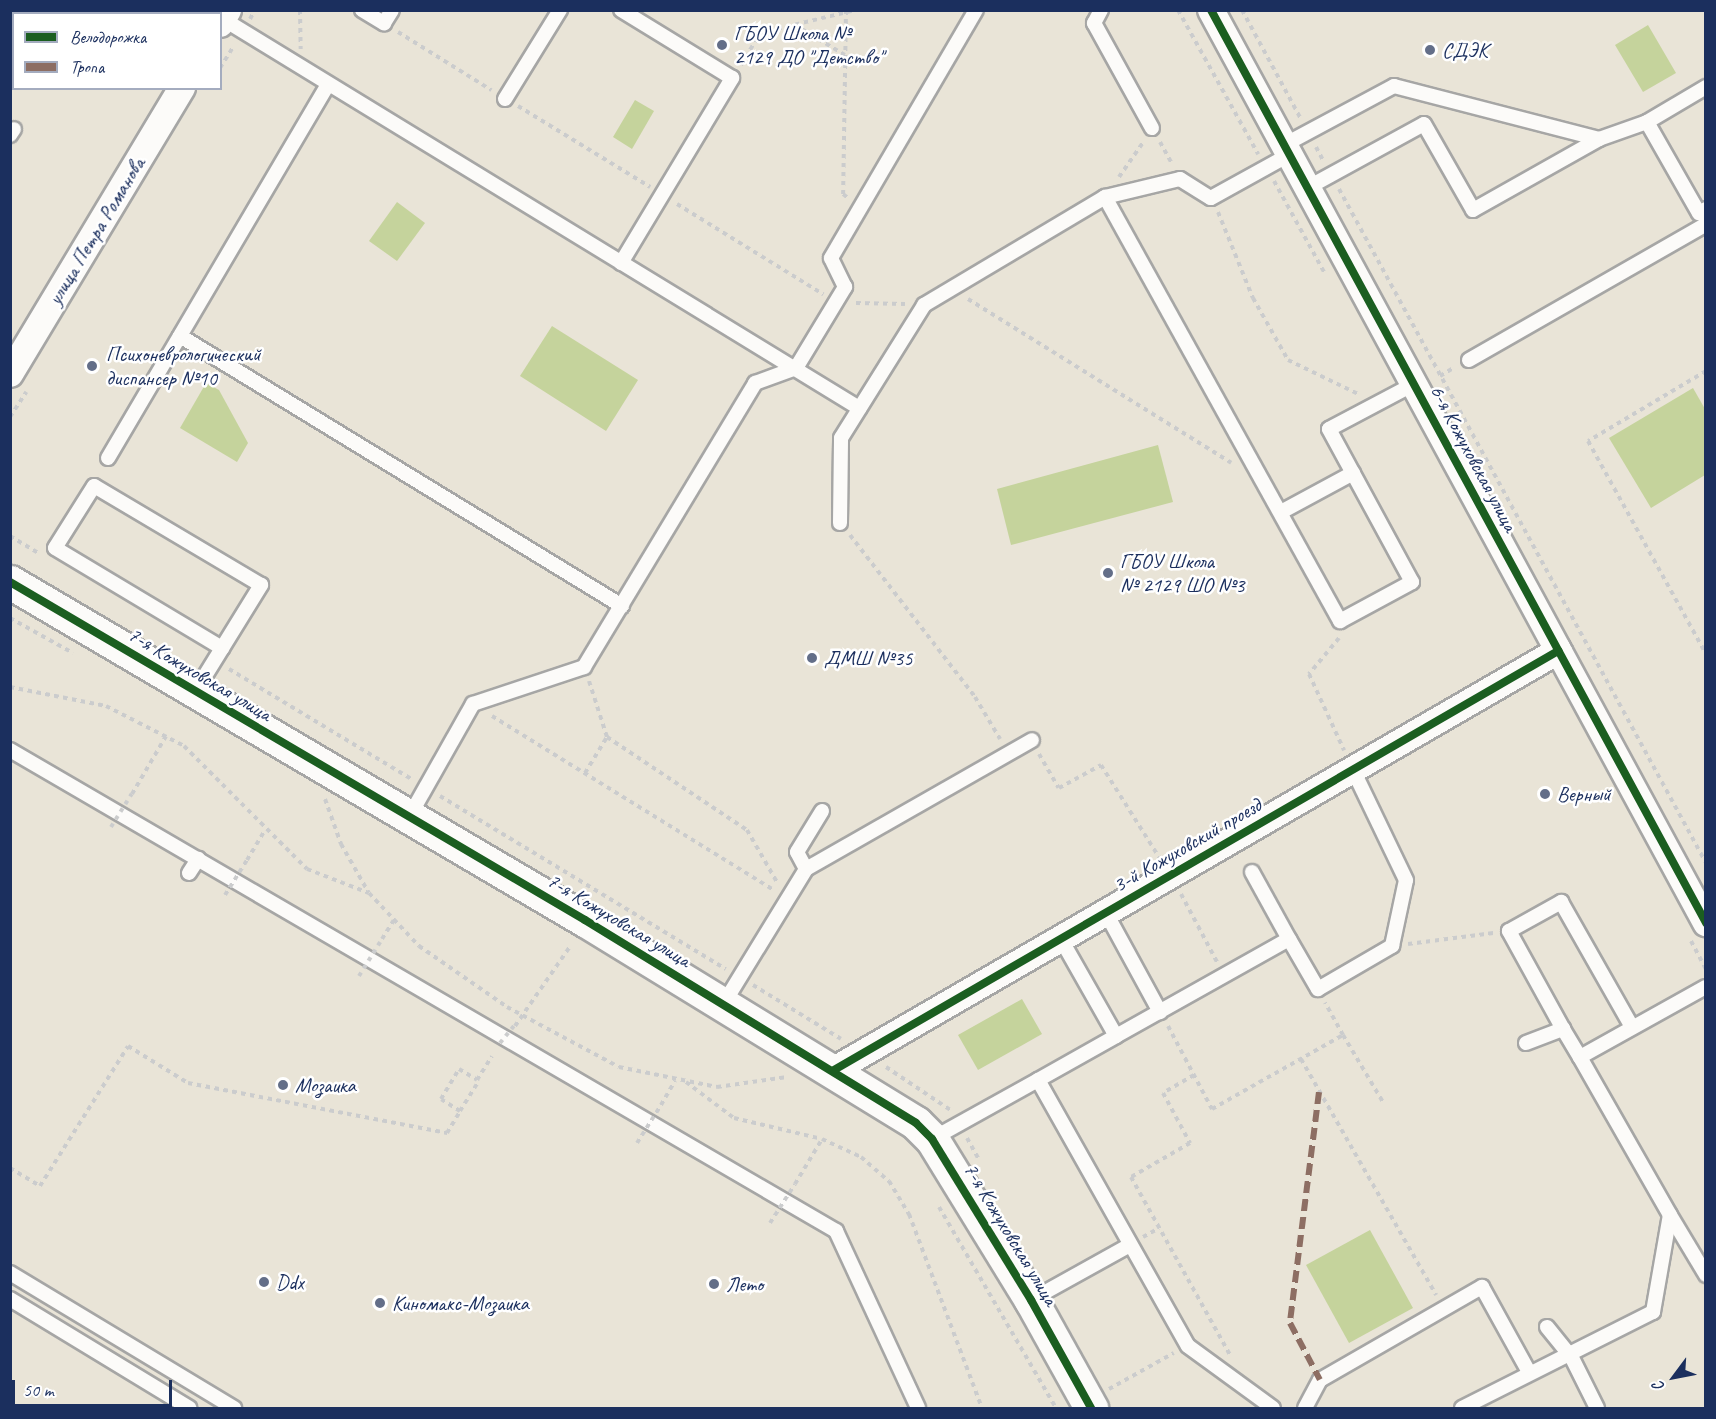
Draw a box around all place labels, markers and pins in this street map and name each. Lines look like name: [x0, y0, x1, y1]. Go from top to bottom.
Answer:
place label: ГБОУ Школа № 2129 ДО "Детство": [734, 20, 883, 70]
place label: СДЭК: [1442, 37, 1488, 63]
marker: ГБОУ Школа № 2129 ДО "Детство": [715, 38, 729, 52]
marker: СДЭК: [1423, 43, 1437, 57]
place label: Психоневрологический диспансер №10: [106, 341, 261, 391]
marker: Психоневрологический диспансер №10: [83, 357, 101, 375]
place label: ГБОУ Школа № 2129 ШО №3: [1120, 548, 1244, 598]
marker: ГБОУ Школа № 2129 ШО №3: [1101, 566, 1115, 580]
place label: ДМШ №35: [824, 645, 913, 671]
marker: ДМШ №35: [805, 651, 819, 665]
place label: Верный: [1557, 781, 1611, 807]
marker: Верный: [1538, 787, 1552, 801]
place label: Мозаика: [295, 1072, 356, 1098]
marker: Мозаика: [276, 1078, 290, 1092]
place label: Ddx: [276, 1269, 304, 1295]
place label: Лето: [726, 1271, 763, 1297]
marker: Ddx: [257, 1275, 271, 1289]
marker: Лето: [707, 1277, 721, 1291]
place label: Киномакс-Мозаика: [392, 1290, 529, 1316]
marker: Киномакс-Мозаика: [373, 1296, 387, 1310]

